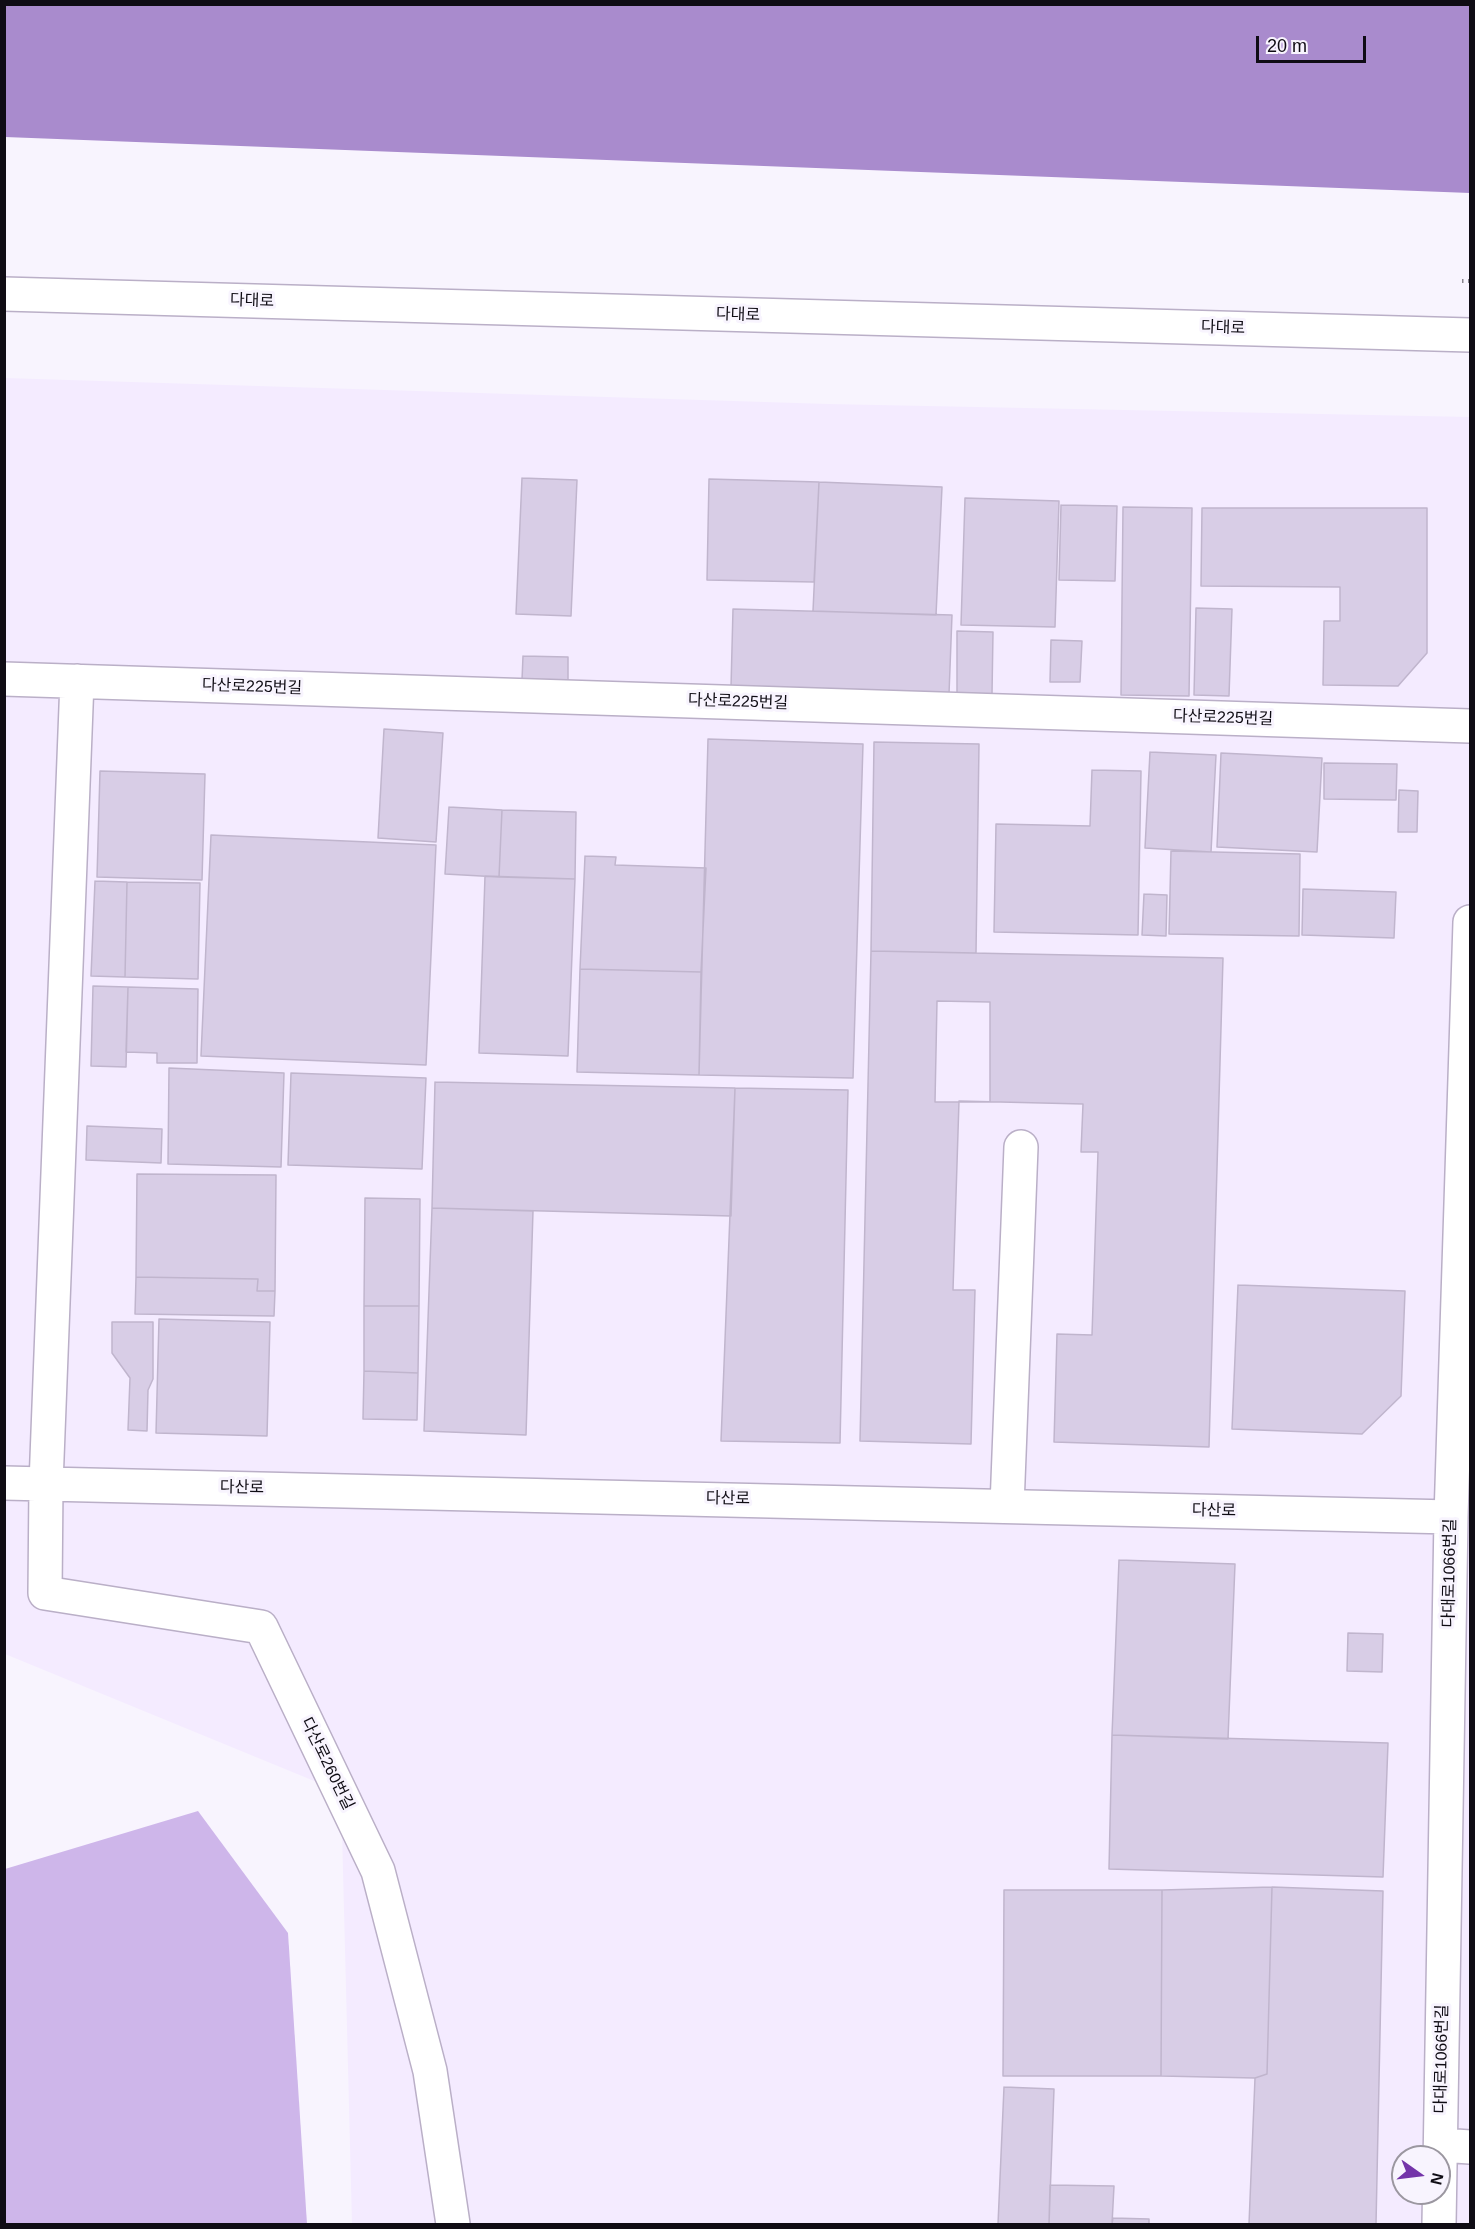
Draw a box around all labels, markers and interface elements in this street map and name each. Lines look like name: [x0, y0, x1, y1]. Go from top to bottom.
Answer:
scale bar: [1259, 24, 1368, 62]
text: 20 m: [1267, 36, 1307, 56]
street label: 다대로: [230, 291, 274, 311]
street label: 다대로: [716, 305, 760, 325]
street label: 다대로: [1201, 318, 1245, 338]
street label: 다산로225번길: [202, 676, 302, 698]
street label: 다산로225번길: [688, 691, 788, 713]
street label: 다산로225번길: [1173, 707, 1273, 729]
street label: 다산로: [220, 1478, 264, 1498]
street label: 다산로: [706, 1489, 750, 1509]
street label: 다산로: [1192, 1501, 1236, 1521]
street label: 다대로1066번길: [1439, 1518, 1461, 1628]
street label: 다산로260번길: [296, 1715, 358, 1813]
street label: 다대로1066번길: [1431, 2004, 1453, 2114]
north arrow: [1391, 2145, 1451, 2205]
text: N: [1427, 2171, 1447, 2187]

